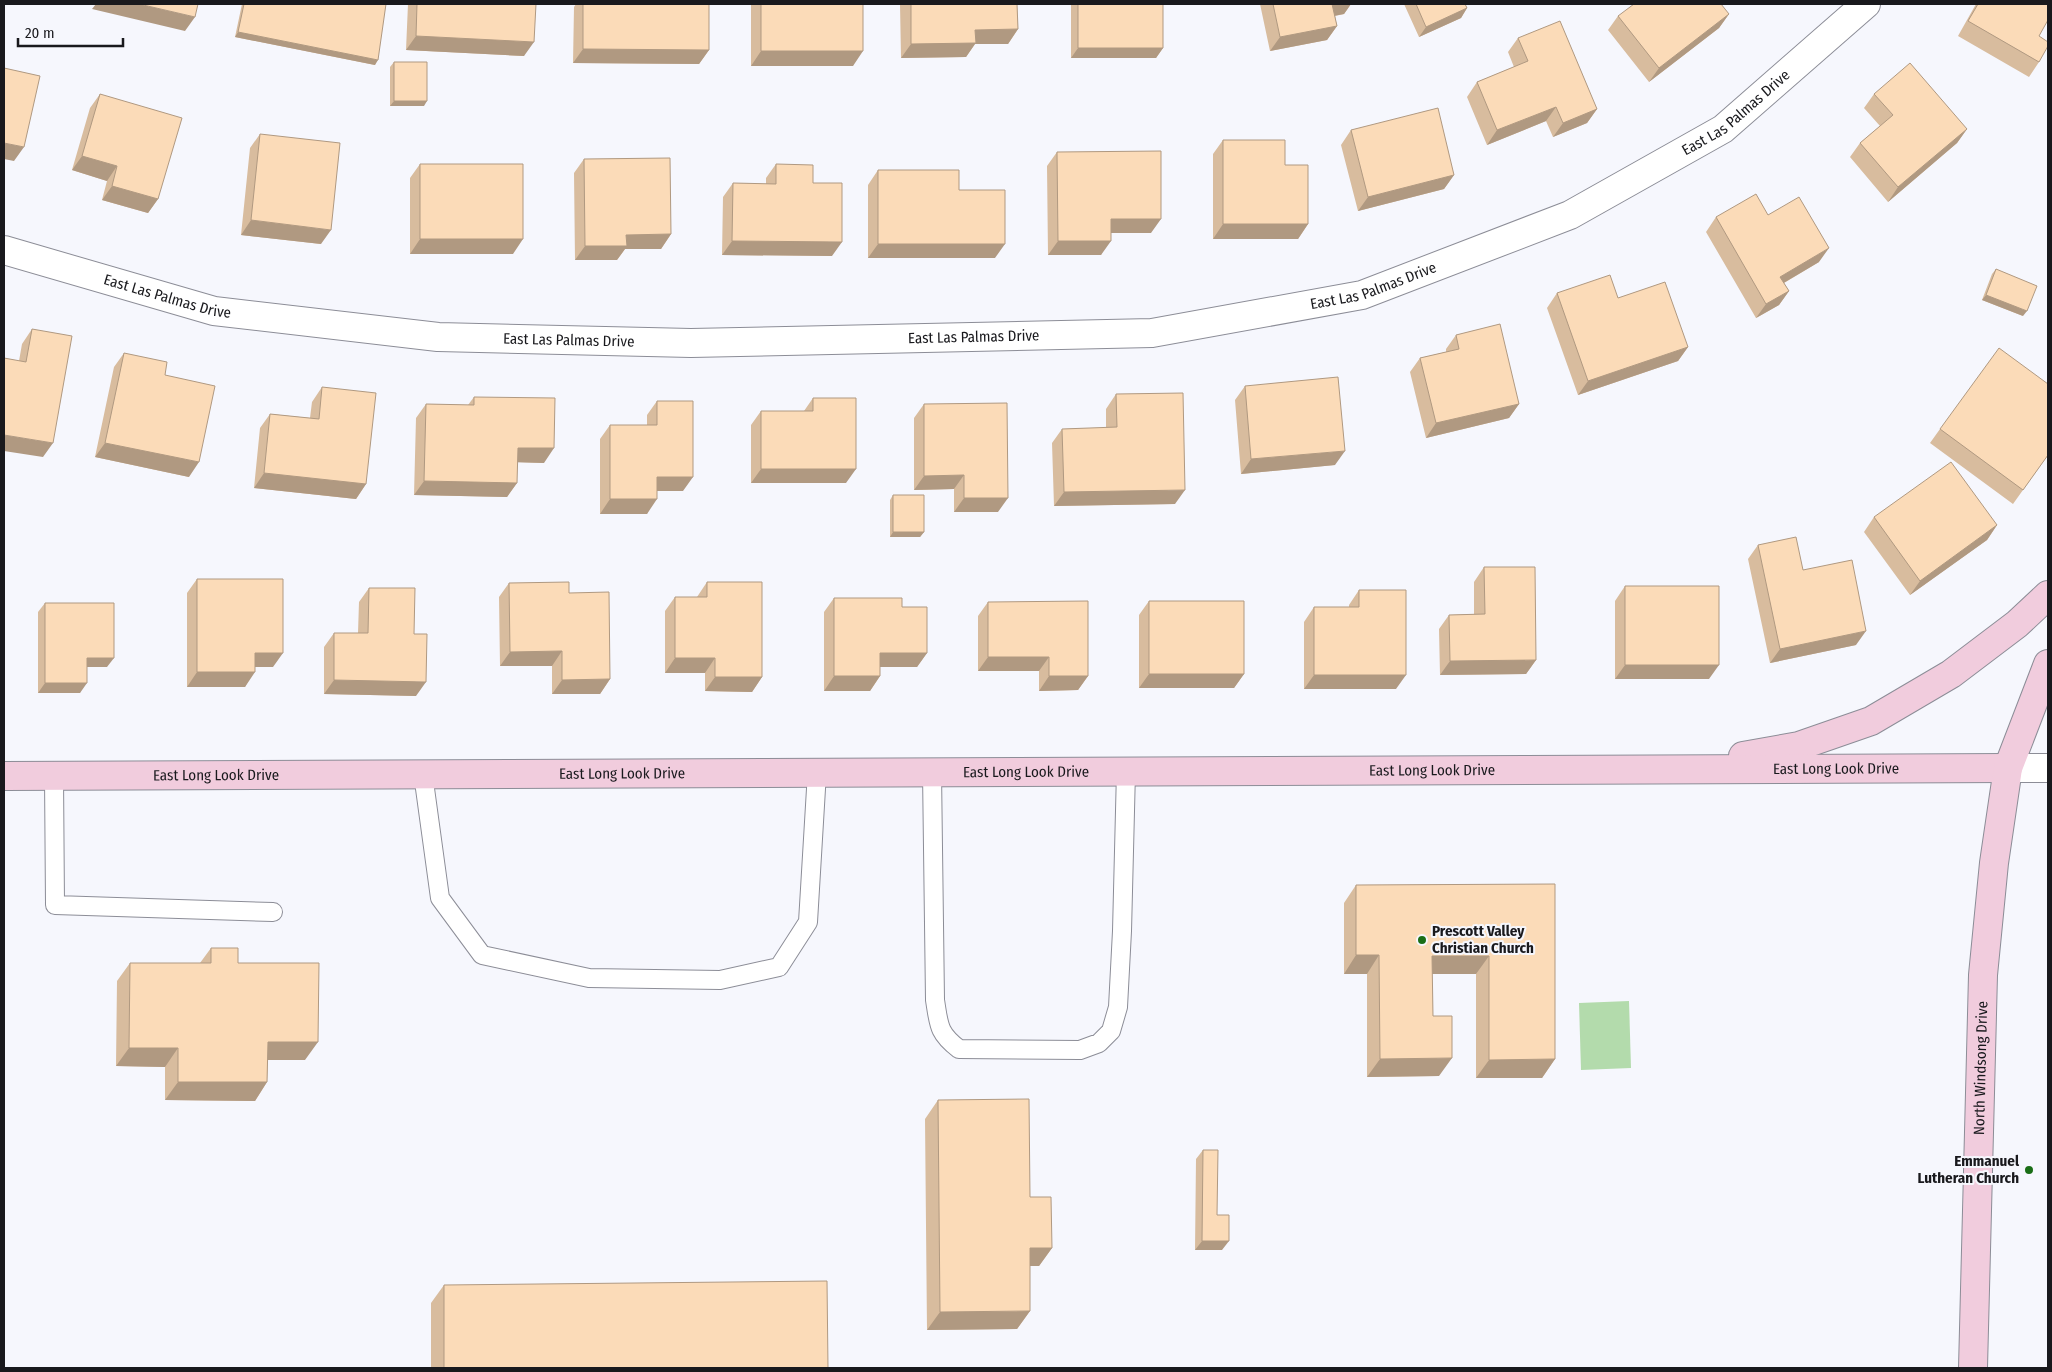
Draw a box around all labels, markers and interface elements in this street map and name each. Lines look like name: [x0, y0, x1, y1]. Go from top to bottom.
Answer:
scale bar: [18, 15, 122, 47]
text: 20 m: [25, 24, 55, 42]
street label: East Las Palmas Drive: [1679, 66, 1793, 159]
street label: East Las Palmas Drive: [1309, 258, 1439, 313]
street label: East Las Palmas Drive: [102, 270, 232, 322]
street label: East Las Palmas Drive: [908, 326, 1040, 347]
street label: East Las Palmas Drive: [503, 330, 635, 351]
street label: East Long Look Drive: [1773, 759, 1899, 778]
street label: East Long Look Drive: [1369, 761, 1495, 780]
street label: East Long Look Drive: [963, 763, 1089, 781]
street label: East Long Look Drive: [559, 764, 685, 783]
street label: East Long Look Drive: [153, 766, 279, 784]
place label: Prescott Valley Christian Church: [1432, 922, 1534, 957]
marker: Prescott Valley Christian Church: [1416, 934, 1428, 946]
street label: North Windsong Drive: [1970, 1001, 1991, 1135]
place label: Emmanuel Lutheran Church: [1917, 1152, 2020, 1187]
marker: Emmanuel Lutheran Church: [2023, 1164, 2035, 1176]

